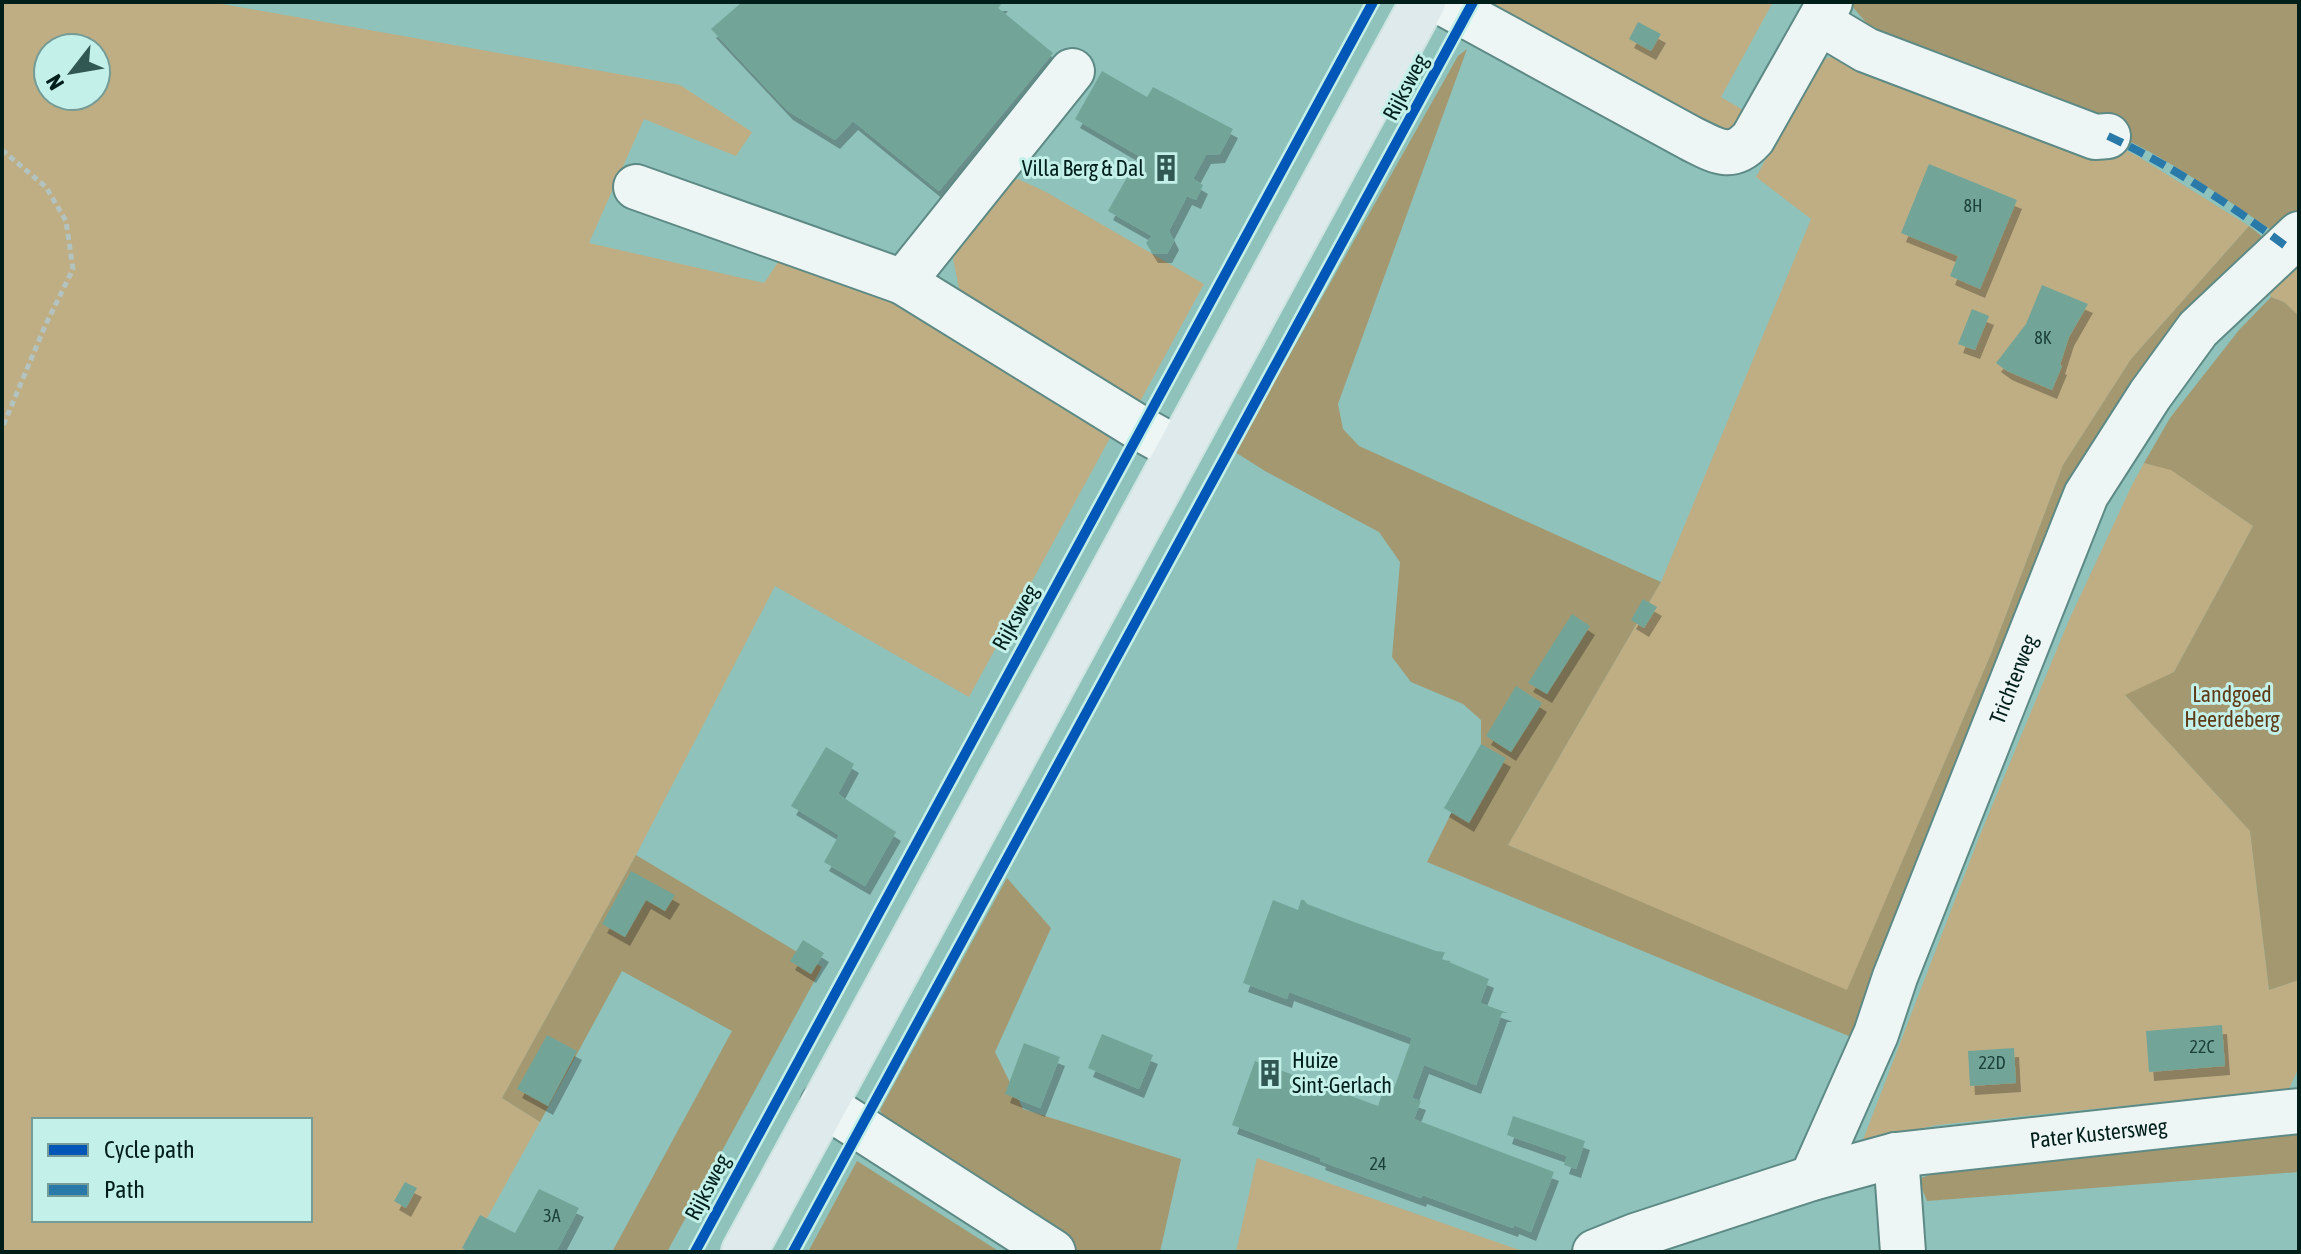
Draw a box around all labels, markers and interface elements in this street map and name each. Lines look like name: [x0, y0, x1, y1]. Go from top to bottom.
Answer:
north arrow: [32, 32, 112, 112]
street label: Rijksweg: [1377, 49, 1433, 124]
text: N: [40, 70, 69, 95]
building icon: Villa Berg & Dal: [1151, 153, 1181, 183]
place label: Villa Berg & Dal: [1022, 155, 1144, 181]
house number: 8H: [1964, 195, 1982, 216]
house number: 8K: [2034, 327, 2052, 348]
street label: Rijksweg: [986, 579, 1044, 654]
street label: Trichterweg: [1984, 630, 2043, 728]
park label: Landgoed Heerdeberg: [2184, 681, 2280, 732]
house number: 22C: [2189, 1036, 2215, 1057]
place label: Huize Sint-Gerlach: [1292, 1047, 1392, 1098]
house number: 22D: [1979, 1052, 2006, 1073]
building icon: Huize Sint-Gerlach: [1255, 1058, 1285, 1088]
street label: Pater Kustersweg: [2028, 1112, 2169, 1153]
legend: [32, 1118, 312, 1222]
text: Cycle path: [104, 1136, 195, 1163]
street label: Rijksweg: [679, 1149, 735, 1224]
house number: 24: [1370, 1153, 1386, 1174]
text: Path: [104, 1176, 145, 1203]
house number: 3A: [543, 1205, 561, 1226]

